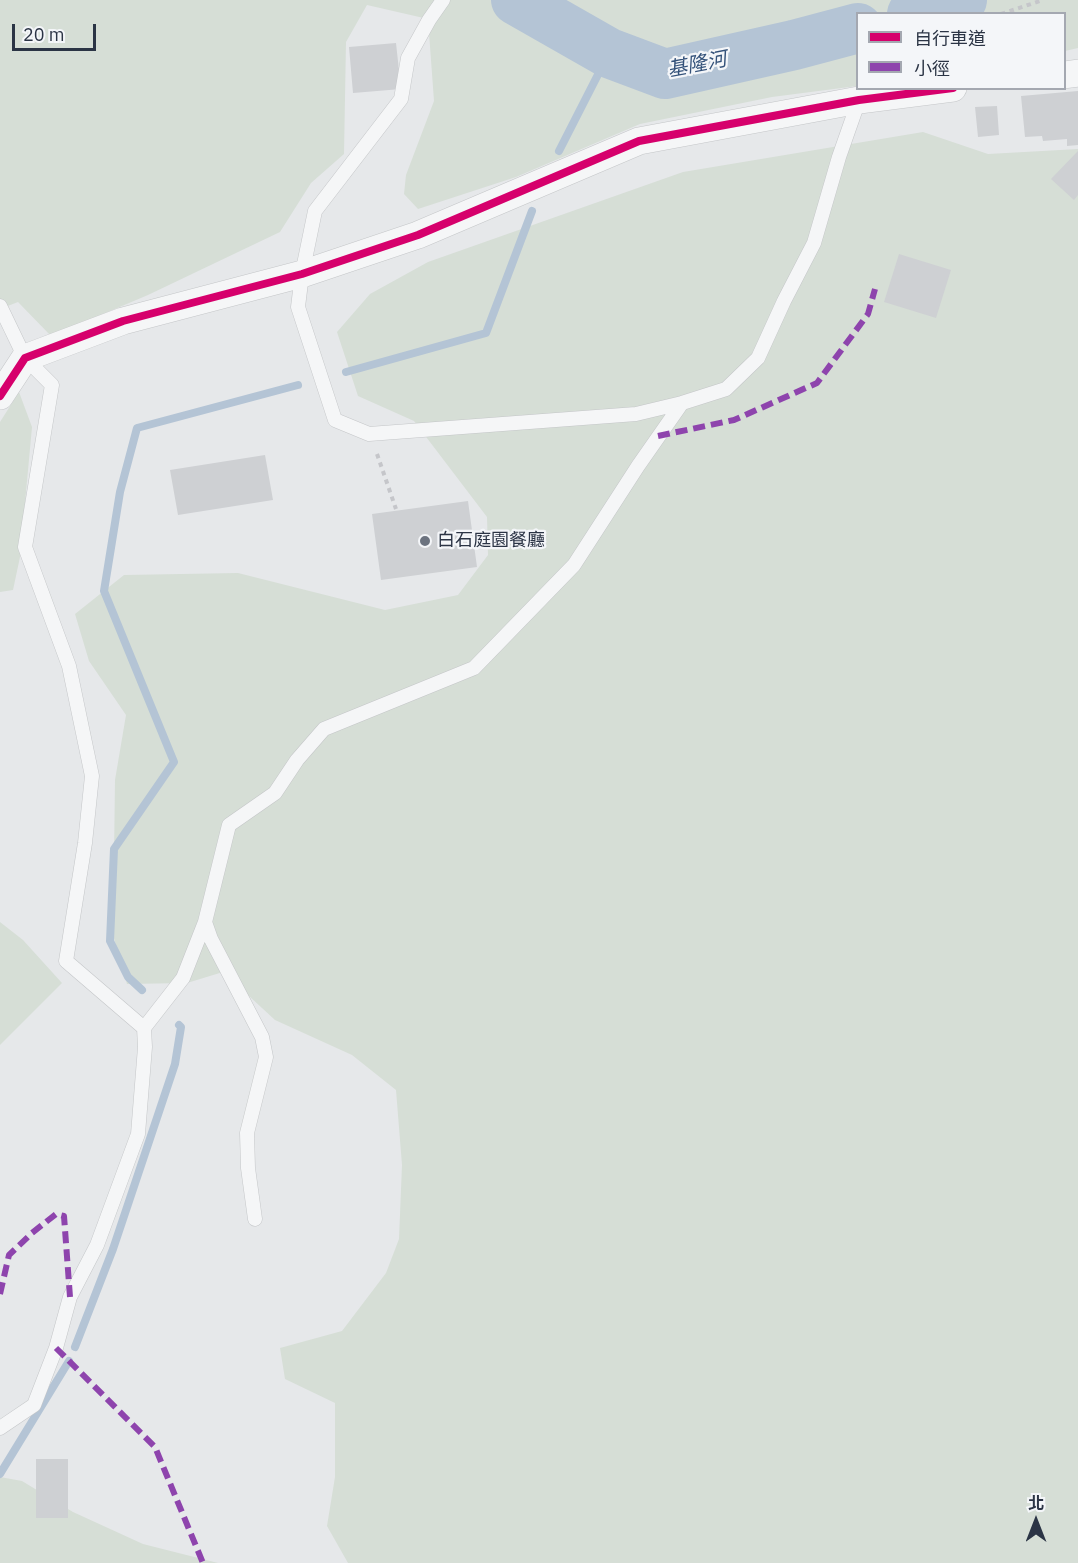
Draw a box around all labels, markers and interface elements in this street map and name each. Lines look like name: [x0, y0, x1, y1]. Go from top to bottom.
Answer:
scale bar: [15, 12, 99, 50]
legend: [856, 12, 1066, 90]
text: 20 m: [23, 23, 65, 46]
text: 自行車道: [914, 27, 986, 50]
water label: 基隆河: [665, 47, 729, 83]
text: 小徑: [914, 57, 950, 80]
place label: 白石庭園餐廳: [437, 530, 545, 552]
marker: 白石庭園餐廳: [418, 534, 432, 548]
north arrow: [1006, 1491, 1066, 1551]
text: 北: [1028, 1493, 1044, 1513]

